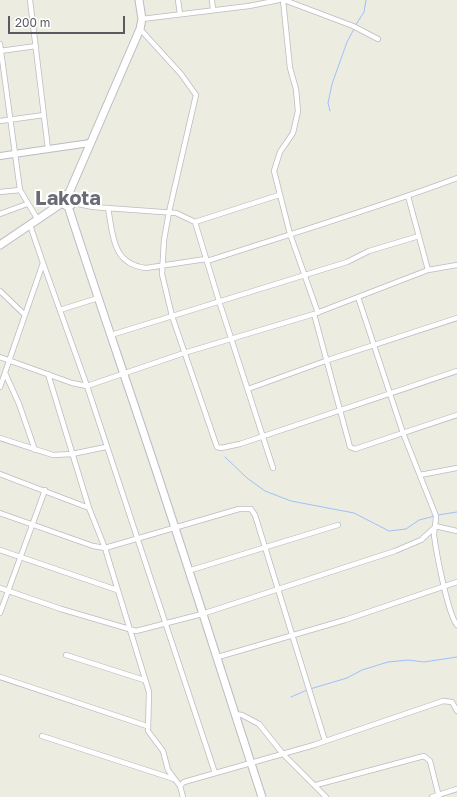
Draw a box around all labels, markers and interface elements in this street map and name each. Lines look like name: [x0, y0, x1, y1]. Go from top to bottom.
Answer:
scale bar: [10, 8, 127, 34]
text: 200 m: [15, 15, 50, 30]
district label: Lakota: [35, 187, 101, 211]

